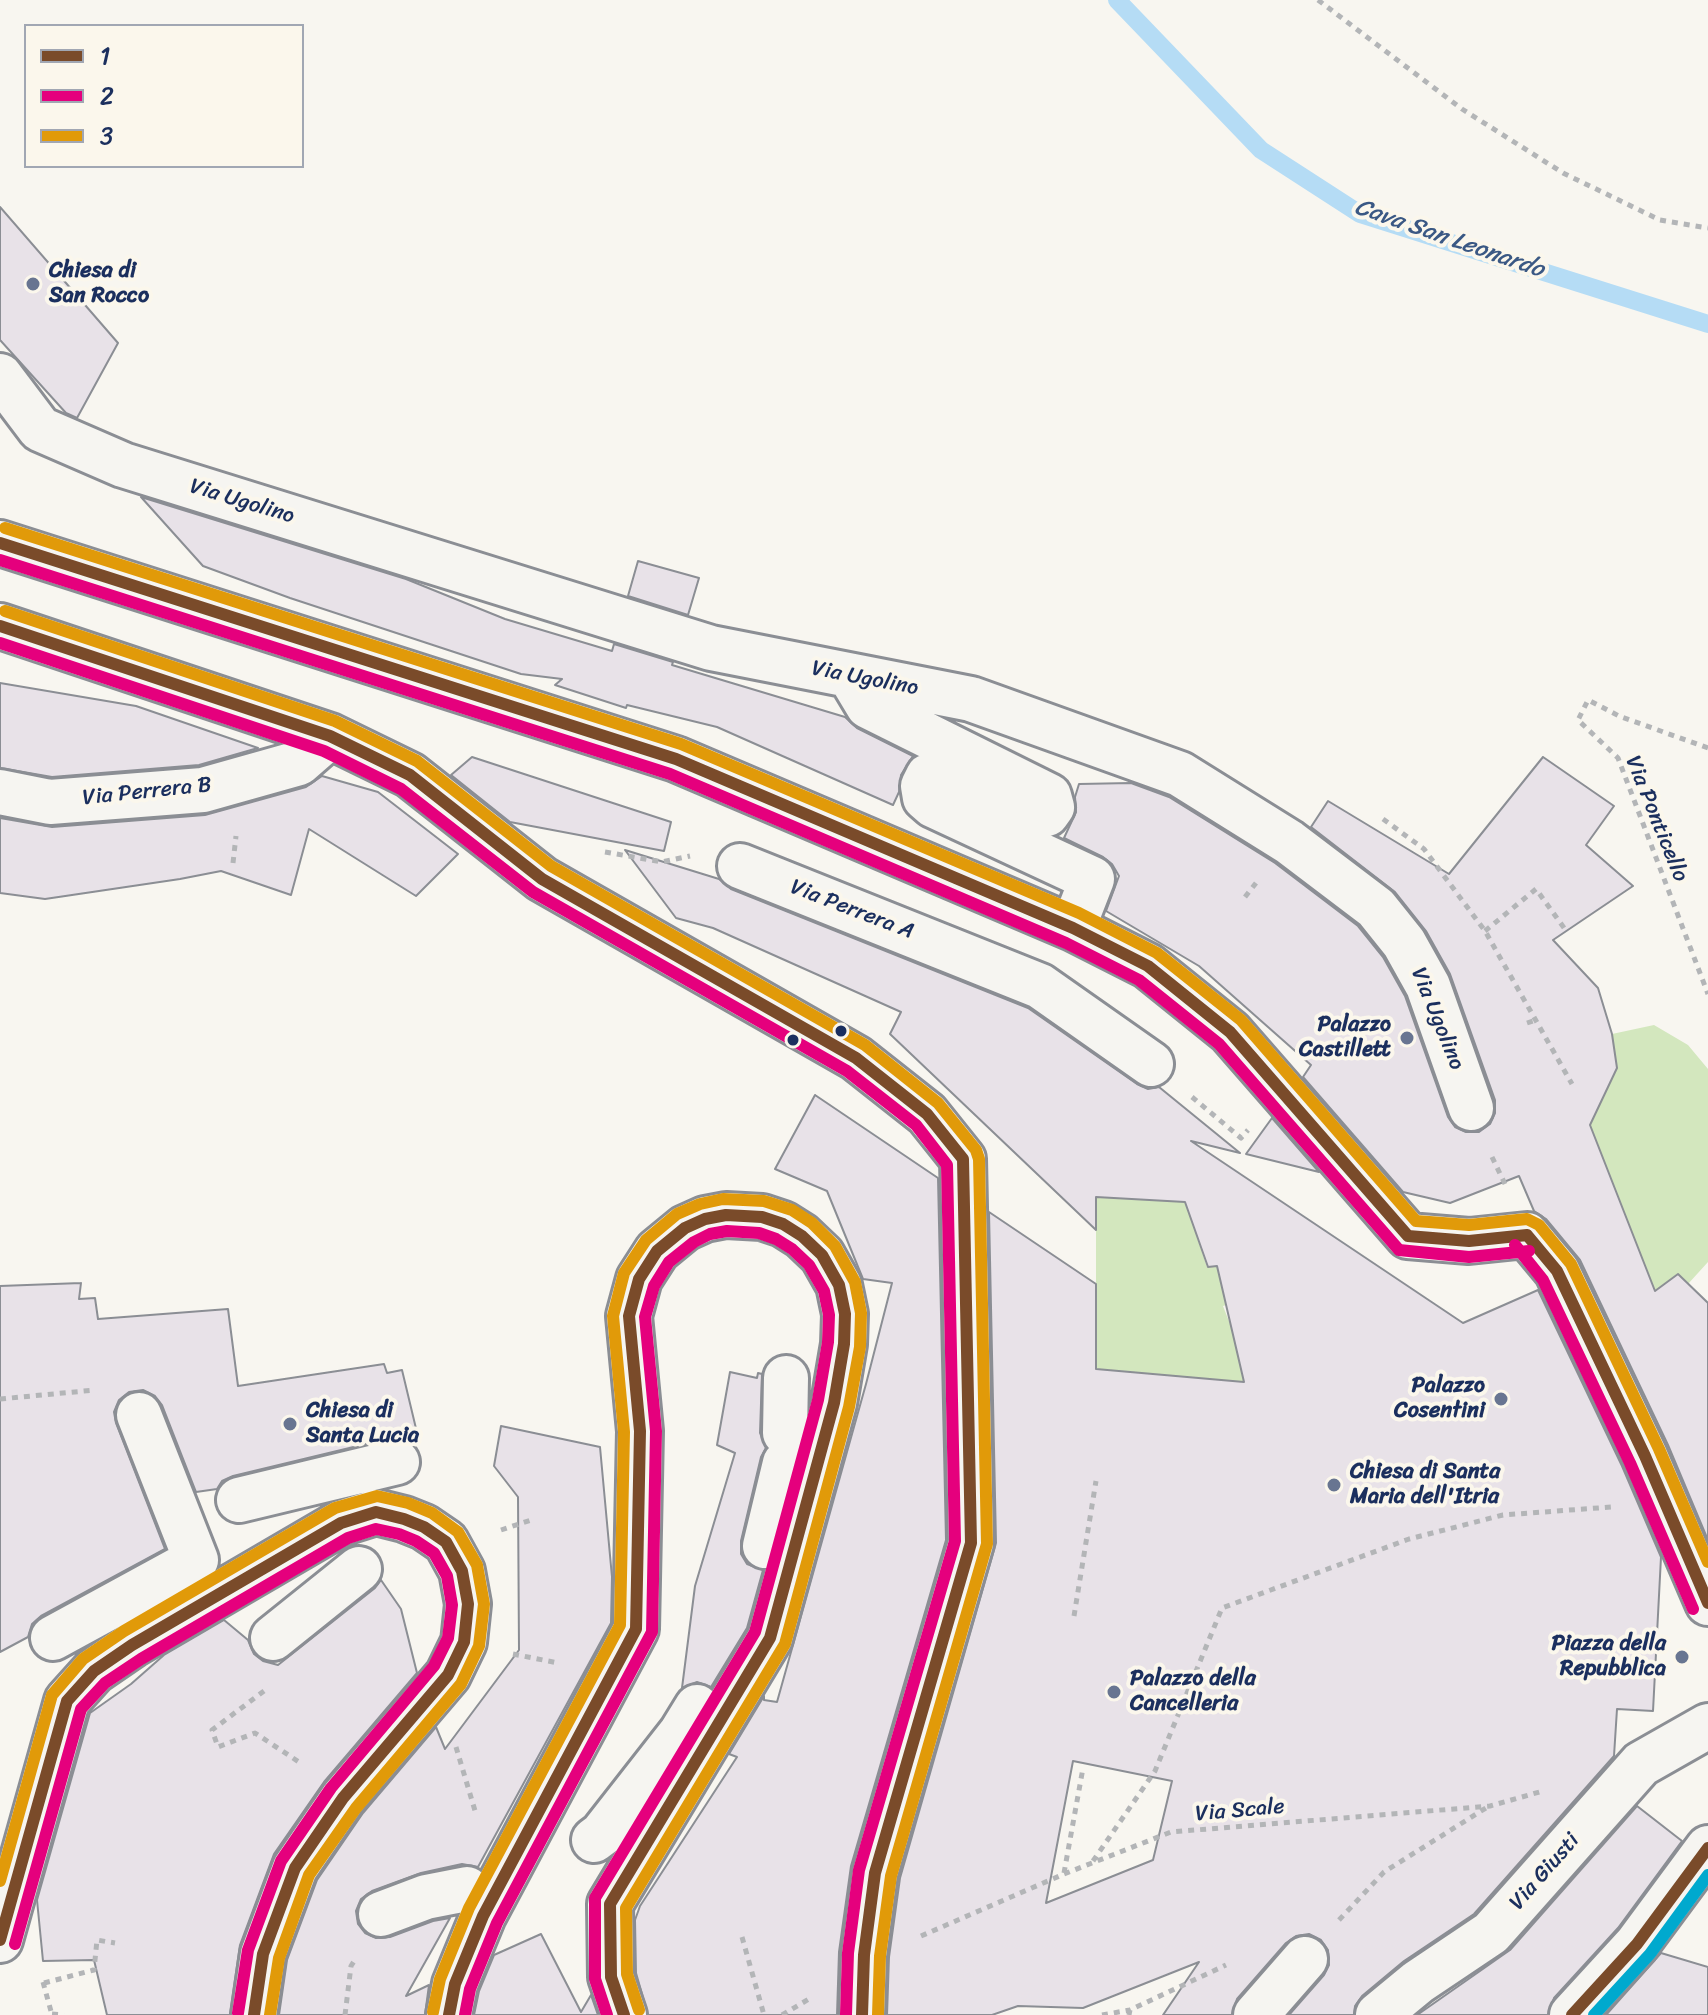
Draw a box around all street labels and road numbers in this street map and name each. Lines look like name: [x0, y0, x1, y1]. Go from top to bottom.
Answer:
street label: Via Ugolino: [187, 474, 297, 530]
street label: Via Ugolino: [810, 656, 920, 702]
street label: Via Ponticello: [1619, 752, 1693, 886]
street label: Via Perrera B: [81, 772, 213, 812]
street label: Via Perrera A: [787, 874, 917, 946]
street label: Via Ugolino: [1405, 964, 1469, 1074]
street label: Via Scale: [1194, 1794, 1286, 1828]
street label: Via Giusti: [1504, 1828, 1586, 1916]

